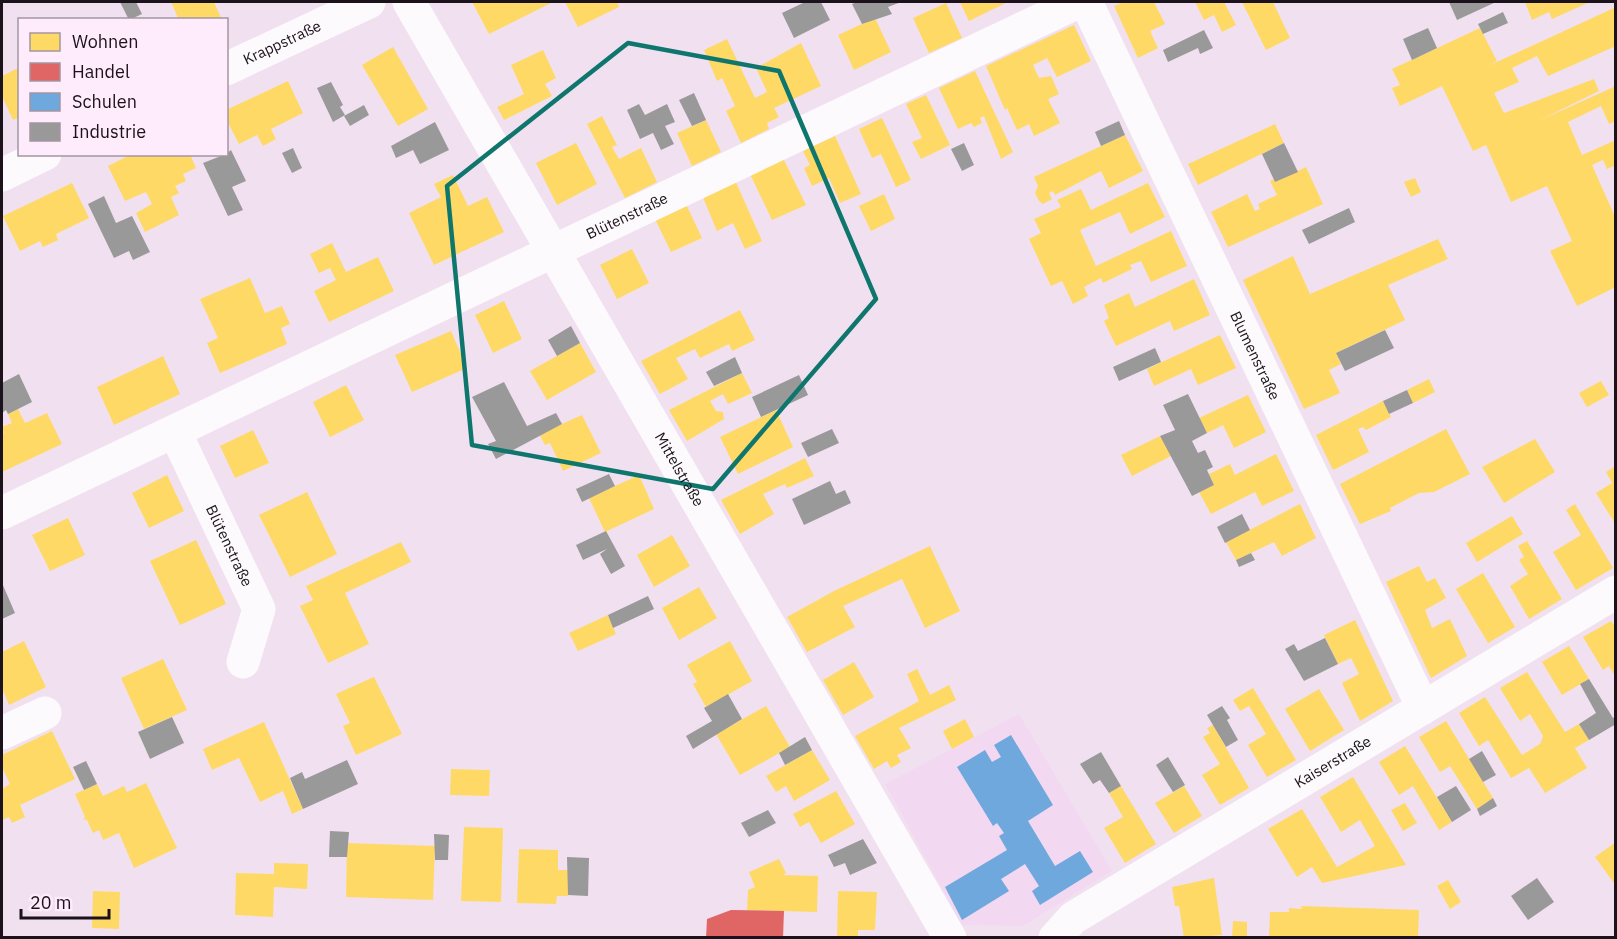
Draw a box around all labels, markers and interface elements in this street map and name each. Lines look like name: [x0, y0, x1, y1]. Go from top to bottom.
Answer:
street label: Krappstraße: [240, 16, 324, 69]
legend: [18, 18, 228, 156]
text: Wohnen: [72, 30, 138, 53]
text: Handel: [72, 60, 130, 83]
text: Schulen: [72, 90, 137, 113]
text: Industrie: [72, 120, 146, 143]
street label: Blütenstraße: [583, 188, 671, 243]
street label: Blumenstraße: [1226, 308, 1285, 403]
street label: Mittelstraße: [651, 429, 709, 510]
street label: Blütenstraße: [202, 502, 257, 590]
street label: Kaiserstraße: [1291, 731, 1374, 792]
scale bar: [21, 882, 110, 920]
text: 20 m: [30, 891, 72, 914]

